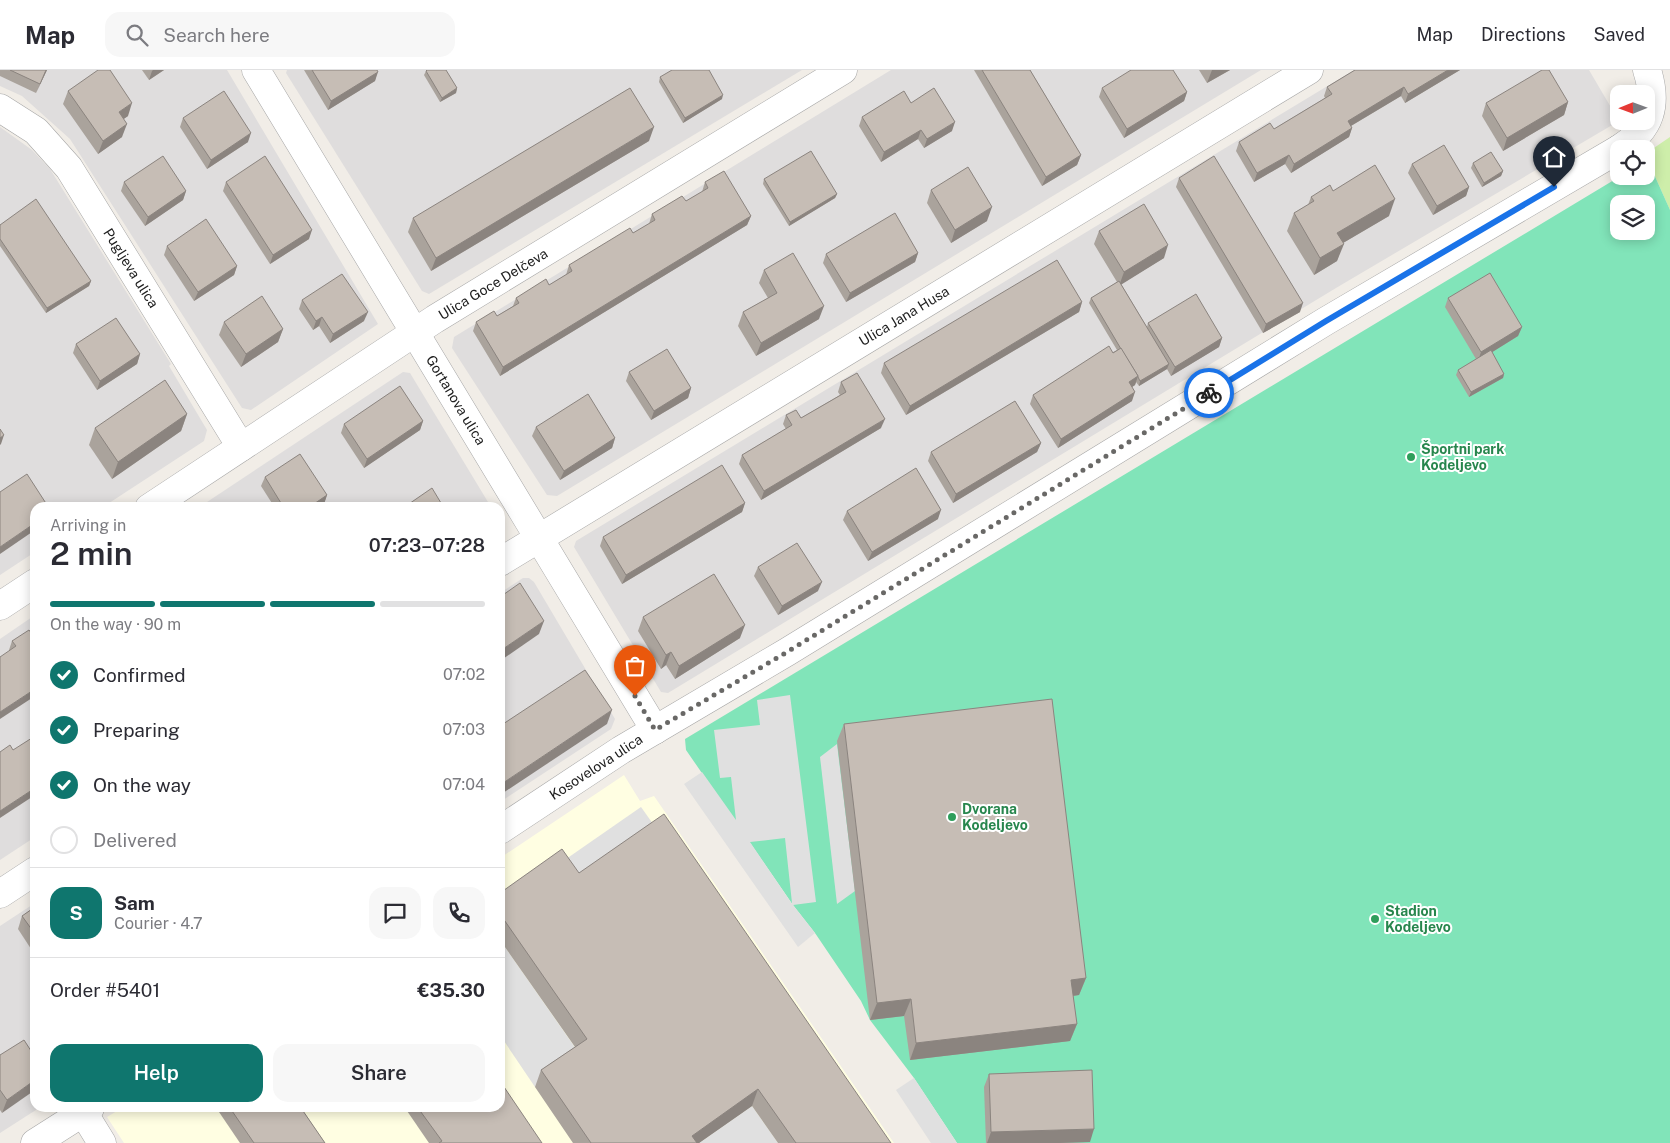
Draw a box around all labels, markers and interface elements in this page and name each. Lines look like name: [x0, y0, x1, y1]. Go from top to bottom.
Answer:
search box: [105, 12, 455, 57]
text: Map: [25, 21, 75, 49]
icon: search: [123, 21, 151, 49]
text: Search here: [163, 24, 270, 46]
text: Map: [1416, 24, 1453, 45]
text: Directions: [1481, 24, 1566, 45]
text: Saved: [1594, 24, 1645, 45]
north arrow: [1610, 85, 1655, 130]
map controls: [1610, 85, 1655, 240]
pin: [1533, 136, 1575, 187]
button: locate: [1610, 140, 1655, 185]
icon: home: [1540, 143, 1568, 171]
button: layers: [1610, 195, 1655, 240]
street label: Pugljeva ulica: [100, 225, 162, 311]
street label: Ulica Goce Delčeva: [435, 245, 551, 323]
street label: Ulica Jana Husa: [856, 283, 952, 349]
street label: Gortanova ulica: [423, 352, 489, 448]
courier: [1184, 368, 1234, 418]
icon: bike: [1195, 379, 1223, 407]
place label: Športni park Kodeljevo: [1421, 440, 1504, 473]
marker: Športni park Kodeljevo: [1405, 451, 1417, 463]
text: Arriving in: [50, 516, 126, 535]
text: 07:23–07:28: [369, 534, 485, 556]
text: 2 min: [50, 535, 133, 572]
text: On the way · 90 m: [50, 615, 181, 634]
pin: [614, 645, 656, 696]
icon: bag: [621, 652, 649, 680]
icon: check: [50, 661, 78, 689]
text: Confirmed: [93, 664, 186, 686]
text: 07:02: [443, 665, 485, 684]
icon: check: [50, 716, 78, 744]
text: Preparing: [93, 719, 180, 741]
text: 07:03: [443, 720, 485, 739]
street label: Kosovelova ulica: [547, 731, 645, 803]
icon: check: [50, 771, 78, 799]
text: On the way: [93, 774, 191, 796]
text: 07:04: [442, 775, 485, 794]
place label: Dvorana Kodeljevo: [962, 801, 1028, 833]
marker: Dvorana Kodeljevo: [946, 811, 958, 823]
text: Delivered: [93, 829, 177, 851]
button: chat: [369, 887, 421, 939]
button: phone: [433, 887, 485, 939]
text: Sam: [114, 892, 155, 914]
text: S: [69, 902, 83, 924]
place label: Stadion Kodeljevo: [1385, 903, 1451, 935]
marker: Stadion Kodeljevo: [1369, 913, 1381, 925]
text: Courier · 4.7: [114, 914, 203, 933]
text: Order #5401: [50, 979, 160, 1001]
text: €35.30: [417, 979, 485, 1001]
button: Help: [50, 1044, 263, 1102]
button: Share: [273, 1044, 485, 1102]

